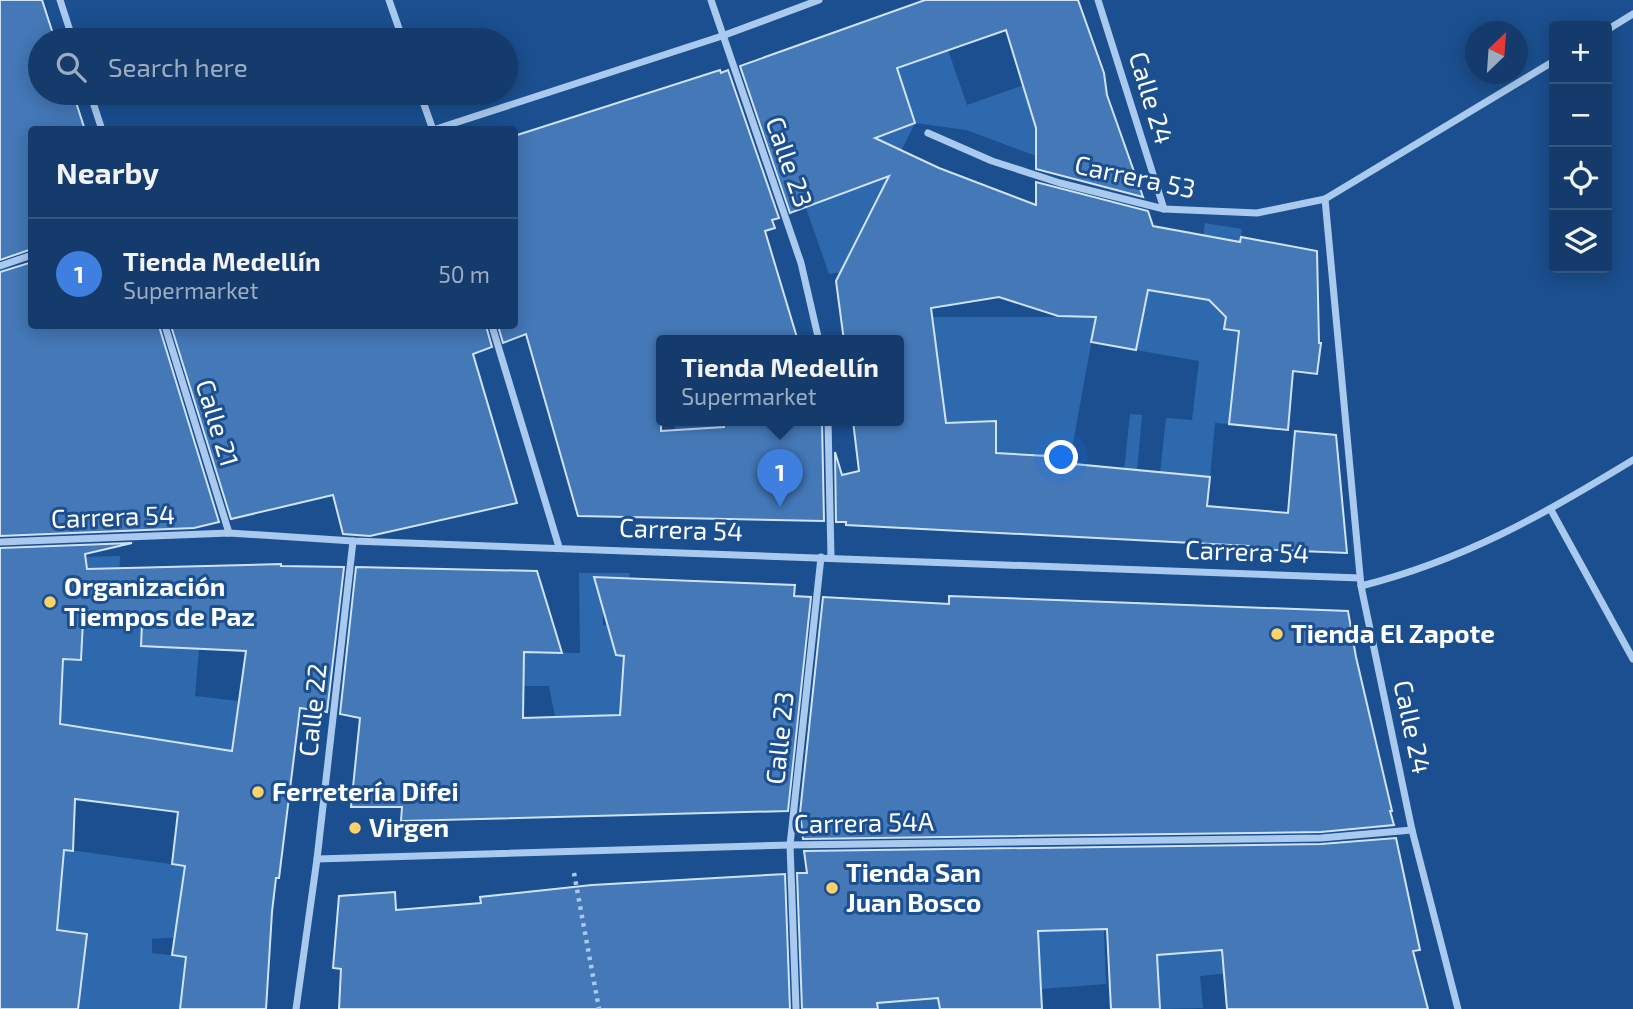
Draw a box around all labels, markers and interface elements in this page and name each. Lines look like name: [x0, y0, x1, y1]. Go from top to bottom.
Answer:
north arrow: [1465, 21, 1528, 84]
map controls: [1549, 21, 1612, 273]
button: +: [1549, 21, 1612, 84]
search box: [28, 28, 518, 105]
icon: search: [52, 48, 90, 86]
street label: Calle 24: [1124, 48, 1181, 147]
text: Search here: [108, 51, 248, 82]
button: −: [1549, 84, 1612, 147]
street label: Calle 23: [761, 112, 820, 211]
button: locate: [1549, 147, 1612, 210]
street label: Carrera 53: [1072, 148, 1198, 203]
text: Nearby: [56, 154, 159, 190]
button: layers: [1549, 210, 1612, 273]
text: Tienda Medellín: [123, 245, 321, 276]
text: 1: [74, 260, 84, 288]
text: 50 m: [439, 260, 490, 288]
text: Supermarket: [123, 276, 258, 304]
popup: [656, 335, 904, 426]
text: Tienda Medellín: [681, 351, 879, 382]
street label: Calle 21: [191, 375, 246, 470]
text: Supermarket: [681, 382, 817, 410]
your location: [1044, 440, 1078, 474]
pin: 1: [757, 449, 803, 507]
street label: Carrera 54: [50, 498, 175, 533]
street label: Carrera 54: [619, 511, 744, 546]
street label: Carrera 54: [1185, 533, 1310, 568]
place label: Organización Tiempos de Paz: [64, 570, 255, 631]
marker: Organización Tiempos de Paz: [42, 594, 58, 610]
place label: Tienda El Zapote: [1291, 617, 1495, 648]
marker: Tienda El Zapote: [1269, 626, 1285, 642]
street label: Calle 22: [291, 662, 332, 758]
street label: Calle 24: [1388, 677, 1438, 776]
street label: Calle 23: [758, 690, 799, 786]
place label: Ferretería Difei: [272, 775, 459, 806]
marker: Ferretería Difei: [250, 784, 266, 800]
street label: Carrera 54A: [794, 805, 934, 838]
place label: Virgen: [369, 811, 449, 842]
marker: Virgen: [347, 820, 363, 836]
place label: Tienda San Juan Bosco: [846, 856, 981, 917]
marker: Tienda San Juan Bosco: [824, 880, 840, 896]

